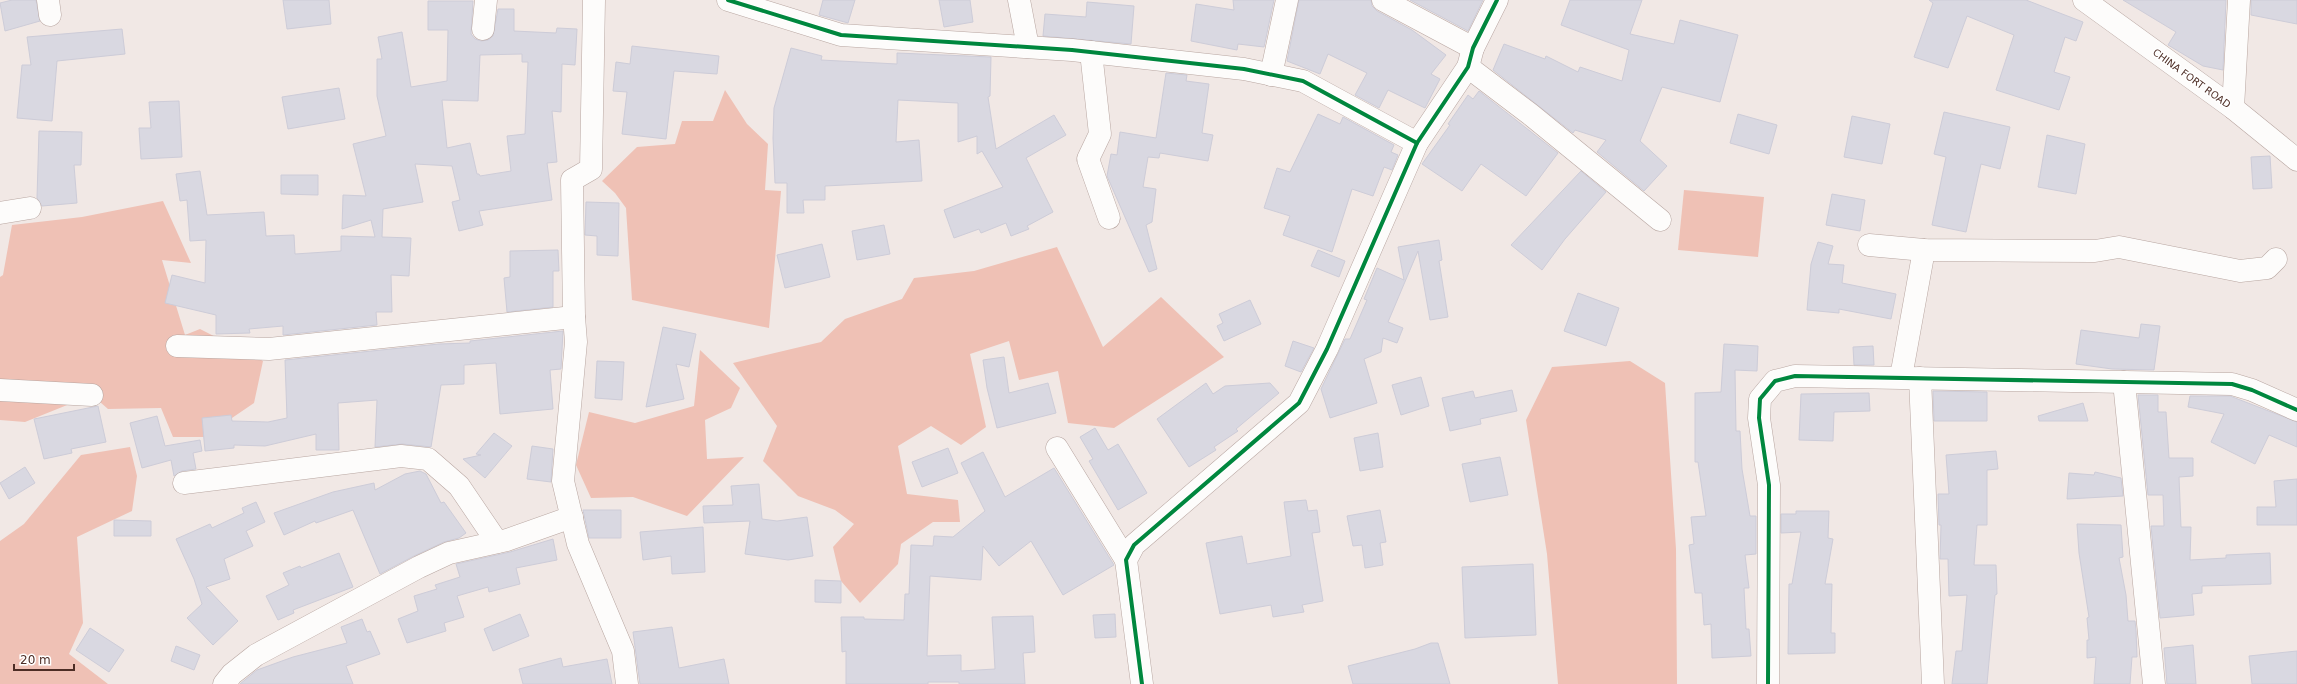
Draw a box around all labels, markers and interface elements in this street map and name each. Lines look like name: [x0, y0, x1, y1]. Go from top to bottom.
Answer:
street label: CHINA FORT ROAD: [2151, 47, 2233, 110]
scale bar: [14, 646, 74, 672]
text: 20 m: [20, 653, 51, 667]

